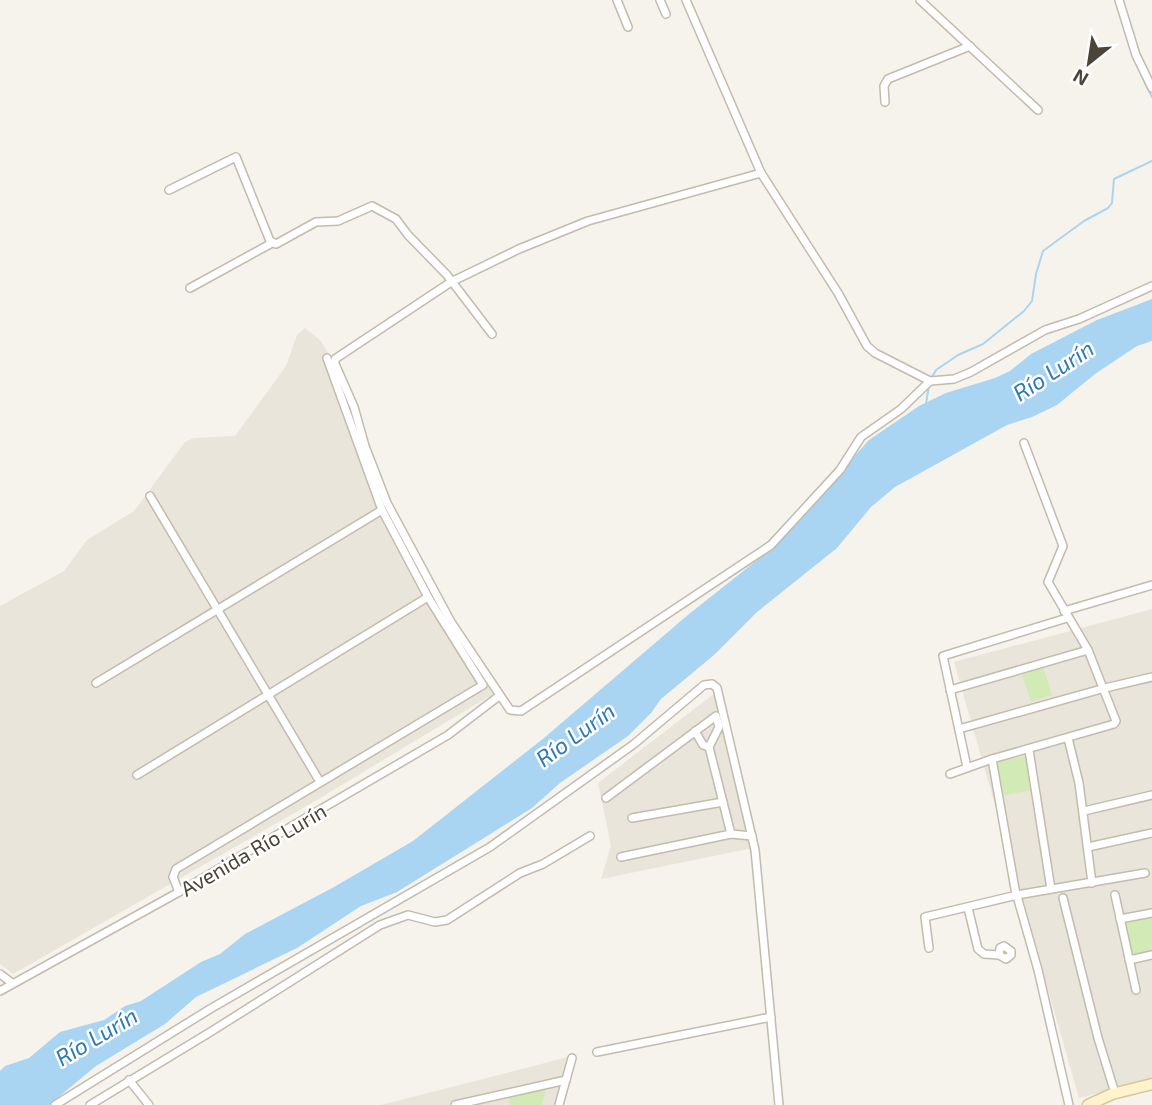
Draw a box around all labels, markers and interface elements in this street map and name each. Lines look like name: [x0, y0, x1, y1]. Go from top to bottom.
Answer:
north arrow: [1054, 28, 1124, 98]
text: N: [1069, 65, 1092, 92]
water label: Río Lurín: [1007, 334, 1099, 406]
water label: Río Lurín: [530, 696, 620, 772]
street label: Avenida Río Lurín: [176, 797, 330, 901]
water label: Río Lurín: [50, 1001, 142, 1071]

